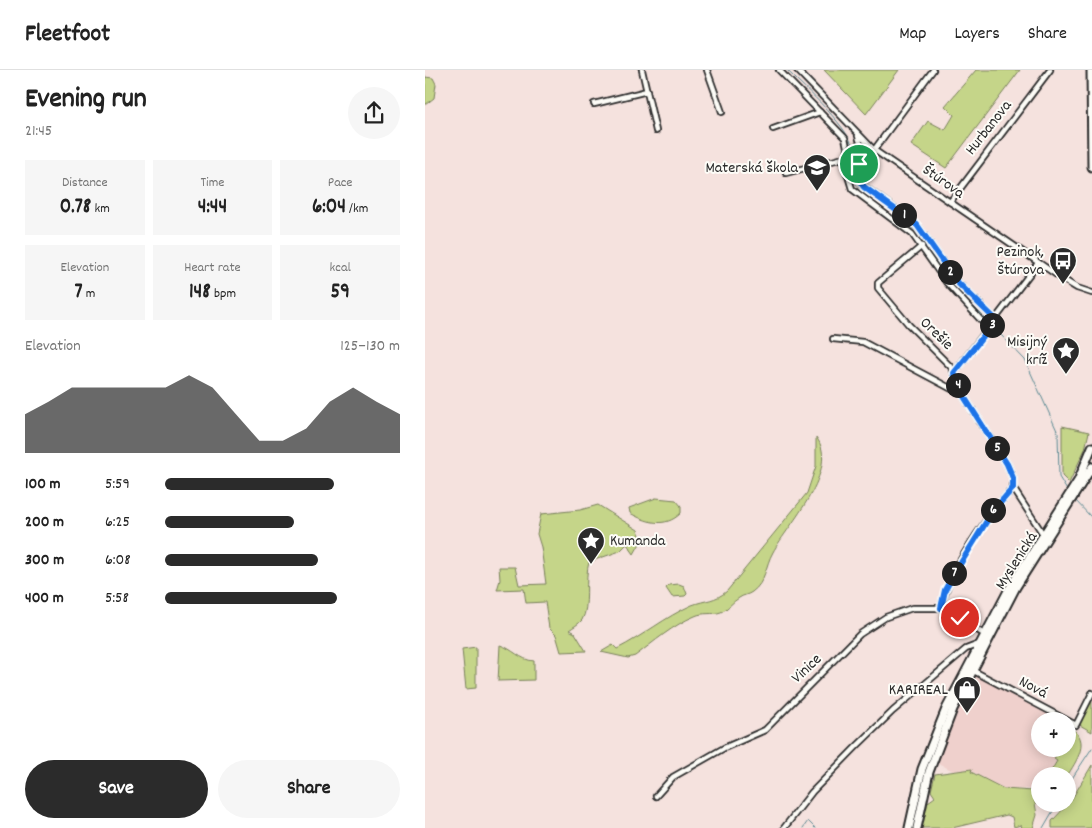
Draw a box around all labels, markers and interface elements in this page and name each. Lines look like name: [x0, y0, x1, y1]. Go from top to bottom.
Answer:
text: Fleetfoot: [25, 18, 110, 52]
text: Map: [899, 22, 926, 47]
text: Layers: [954, 22, 1000, 47]
text: Share: [1028, 22, 1067, 47]
text: Evening run: [25, 81, 147, 121]
button: share: [348, 87, 400, 139]
street label: Hurbanova: [960, 95, 1018, 160]
text: 21:45: [25, 120, 52, 143]
pin: [838, 143, 880, 185]
icon: arrive: [845, 150, 873, 178]
school or university icon: Materská škola: [802, 153, 832, 192]
place label: Materská škola: [705, 157, 798, 180]
street label: Štúrova: [917, 159, 969, 205]
text: Distance: [62, 173, 108, 193]
text: Time: [201, 173, 224, 193]
text: Pace: [328, 173, 353, 193]
text: 0.78: [60, 193, 91, 223]
text: 4:44: [198, 193, 227, 223]
text: 6:04: [312, 193, 346, 223]
text: km: [91, 199, 110, 219]
text: /km: [346, 199, 368, 219]
pin: 1: [891, 202, 917, 228]
text: 1: [903, 205, 906, 225]
place label: Pezinok, Štúrova: [997, 241, 1044, 282]
bus stop icon: Pezinok, Štúrova: [1048, 246, 1078, 285]
text: Elevation: [60, 258, 109, 278]
text: Heart rate: [184, 258, 241, 278]
text: kcal: [330, 258, 351, 278]
pin: 2: [937, 260, 963, 284]
text: 2: [947, 262, 954, 282]
text: 7: [74, 278, 82, 308]
text: 148: [189, 278, 211, 308]
text: 59: [330, 278, 350, 308]
text: m: [82, 284, 95, 304]
text: bpm: [211, 284, 236, 304]
street label: Orešie: [914, 312, 958, 356]
pin: 3: [979, 312, 1005, 338]
text: 3: [989, 315, 996, 335]
place label: Misijný kríž: [1007, 331, 1048, 372]
text: Elevation: [25, 335, 81, 358]
text: 125–130 m: [340, 335, 400, 358]
place icon: Misijný kríž: [1051, 336, 1081, 375]
pin: 4: [945, 372, 971, 398]
text: 4: [956, 375, 961, 395]
pin: 5: [985, 436, 1009, 460]
text: 5: [994, 438, 1001, 458]
text: 100 m: [25, 473, 61, 496]
text: 5:59: [105, 473, 130, 496]
pin: 6: [981, 498, 1005, 522]
text: 6: [990, 500, 997, 520]
text: 200 m: [25, 511, 64, 534]
text: 6:25: [105, 511, 130, 534]
place icon: Kumanda: [576, 526, 606, 565]
street label: Myslenická: [990, 527, 1044, 595]
place label: Kumanda: [610, 530, 666, 553]
text: 300 m: [25, 549, 64, 572]
text: 6:08: [105, 549, 131, 572]
pin: 7: [941, 560, 967, 586]
text: 7: [952, 563, 957, 583]
text: 400 m: [25, 587, 64, 610]
text: 5:58: [105, 587, 129, 610]
pin: [939, 597, 981, 639]
icon: check: [946, 604, 974, 632]
street label: Vinice: [787, 649, 827, 689]
street label: Nová: [1014, 671, 1052, 705]
shop icon: KARIREAL: [952, 675, 982, 714]
place label: KARIREAL: [889, 679, 948, 702]
map controls: [1031, 712, 1076, 812]
button: +: [1031, 712, 1076, 757]
button: Save: [25, 760, 208, 818]
button: Share: [218, 760, 400, 818]
button: −: [1031, 767, 1076, 812]

